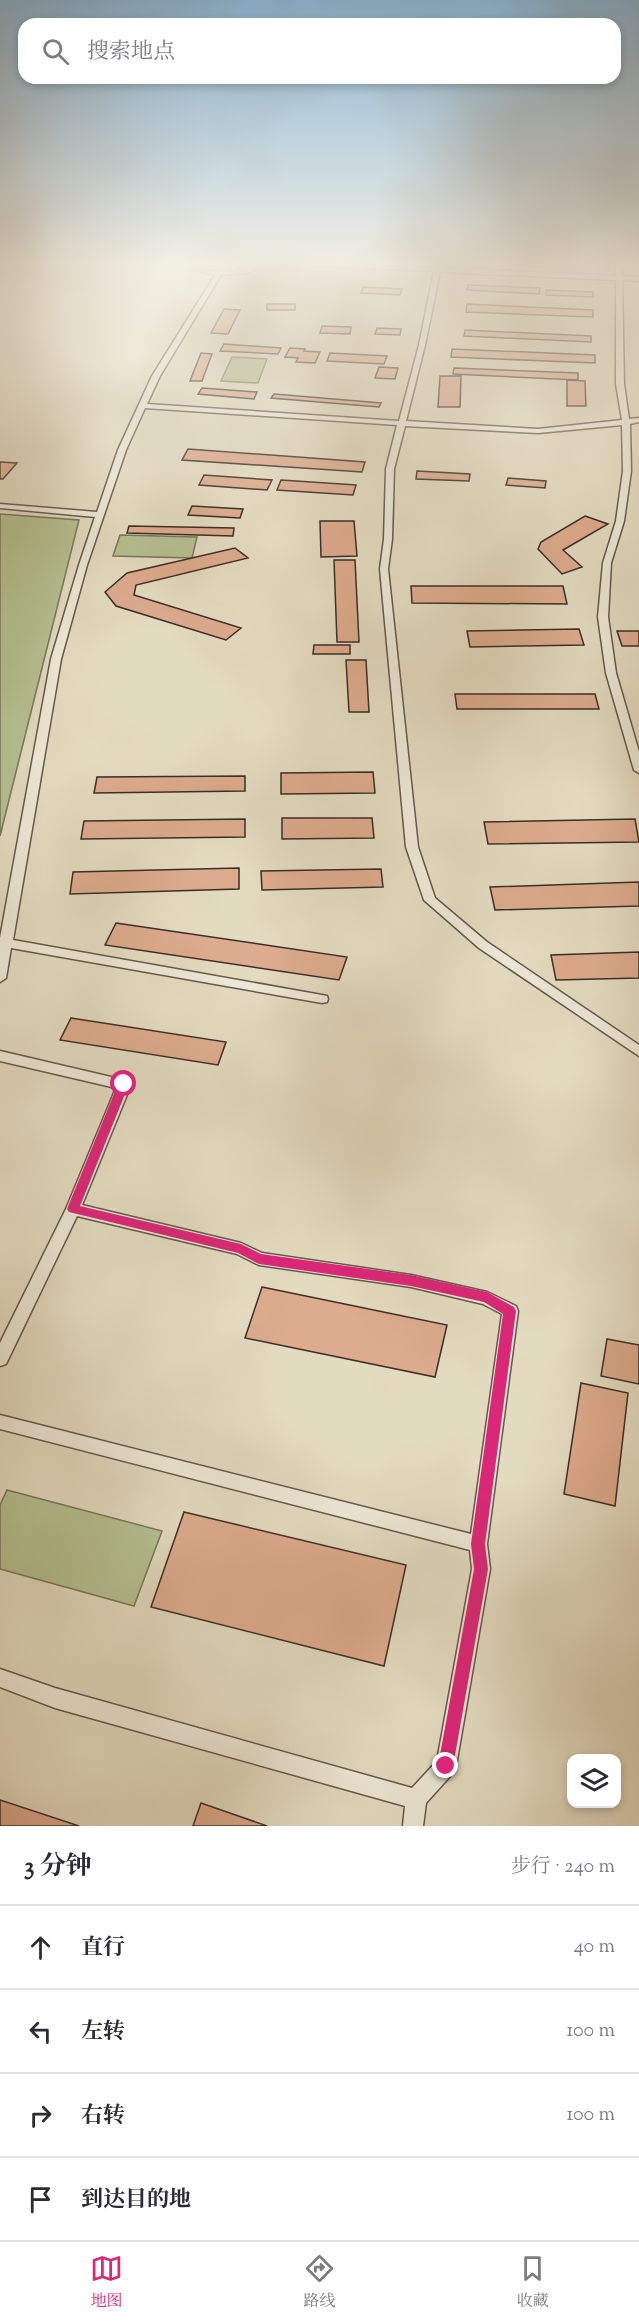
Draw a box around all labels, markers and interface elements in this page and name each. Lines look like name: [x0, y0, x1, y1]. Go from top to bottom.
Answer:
search box: [18, 18, 621, 84]
icon: search: [39, 35, 72, 68]
text: 搜索地点: [87, 37, 175, 69]
route start: [110, 1070, 136, 1096]
route end: [432, 1752, 458, 1778]
map controls: [567, 1754, 621, 1808]
button: layers: [567, 1754, 621, 1808]
text: 3 分钟: [24, 1849, 92, 1886]
text: 步行 · 240 m: [511, 1853, 615, 1882]
icon: ahead: [24, 1931, 57, 1964]
text: 直行: [81, 1933, 125, 1965]
text: 40 m: [574, 1933, 615, 1962]
icon: left: [24, 2015, 57, 2048]
text: 左转: [81, 2017, 125, 2049]
text: 100 m: [566, 2017, 615, 2046]
icon: right: [24, 2099, 57, 2132]
text: 右转: [81, 2101, 125, 2133]
text: 100 m: [566, 2101, 615, 2130]
icon: arrive: [24, 2183, 57, 2216]
text: 到达目的地: [81, 2185, 191, 2217]
tab: 地图: [90, 2252, 123, 2314]
tab: 路线: [303, 2252, 336, 2314]
tab: 收藏: [516, 2252, 549, 2314]

